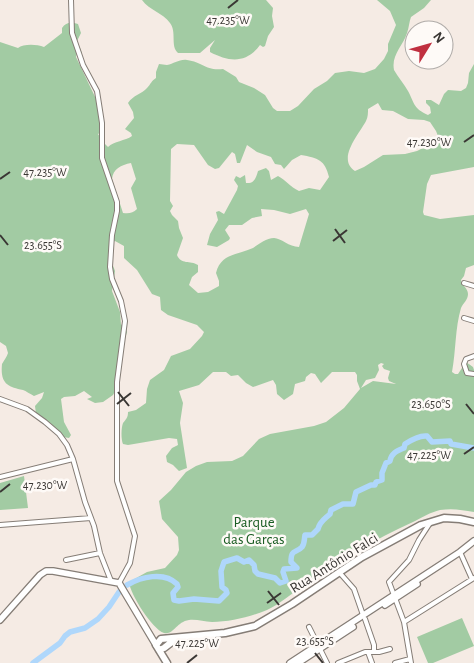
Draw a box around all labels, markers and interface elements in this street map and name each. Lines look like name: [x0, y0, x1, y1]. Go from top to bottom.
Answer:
text: 47.235°W: [206, 14, 250, 26]
north arrow: [404, 20, 454, 70]
text: N: [430, 30, 447, 46]
text: 47.230°W: [407, 136, 452, 148]
text: 47.235°W: [23, 166, 67, 178]
text: 23.655°S: [24, 239, 62, 251]
text: 23.650°S: [411, 398, 451, 410]
text: 47.225°W: [407, 449, 451, 461]
text: 47.230°W: [23, 479, 68, 491]
park label: Parque das Garças: [223, 515, 285, 547]
street label: Rua Antônio Falci: [287, 530, 381, 596]
text: 23.655°S: [296, 635, 334, 647]
text: 47.225°W: [175, 637, 219, 649]

